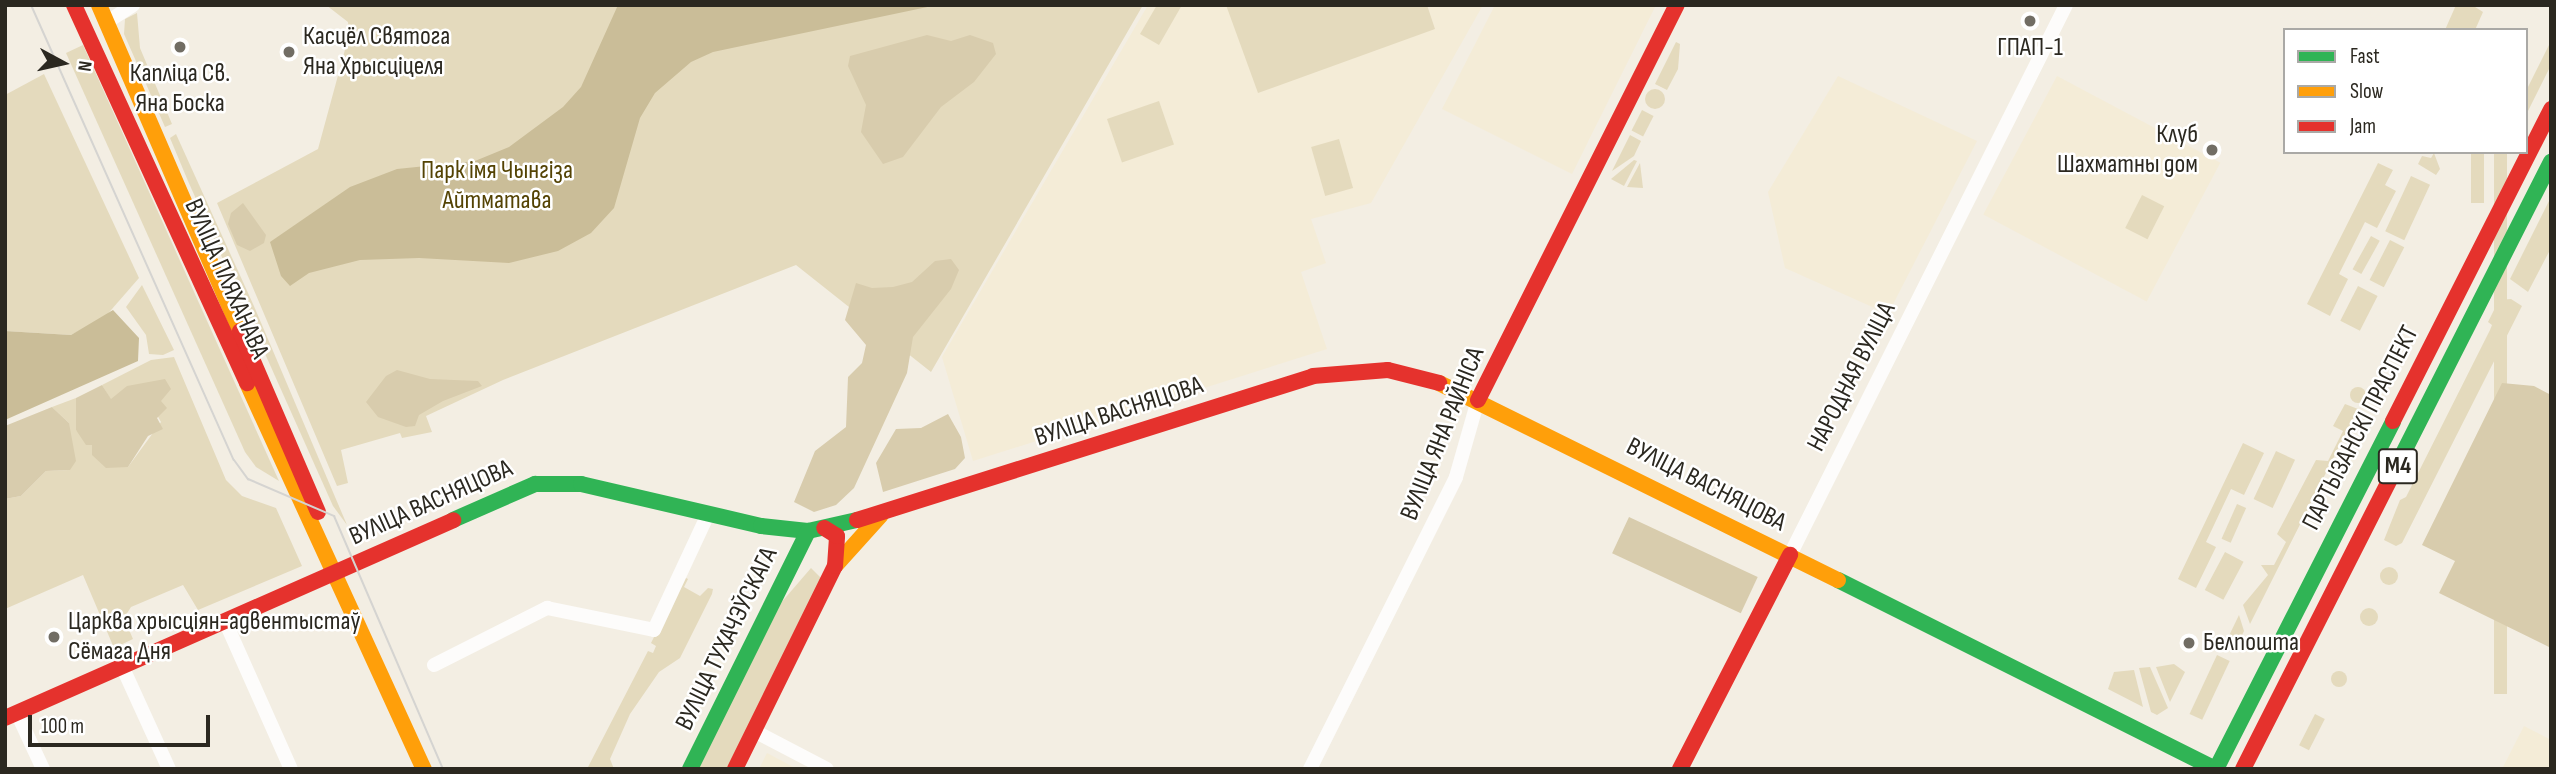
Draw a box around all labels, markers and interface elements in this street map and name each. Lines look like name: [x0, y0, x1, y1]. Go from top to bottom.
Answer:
marker: ГПАП-1: [2022, 13, 2038, 29]
place label: Касцёл Святога Яна Хрысціцеля: [303, 21, 450, 82]
north arrow: [28, 28, 98, 98]
legend: [2283, 28, 2528, 154]
place label: ГПАП-1: [1997, 32, 2063, 64]
marker: Капліца Св. Яна Боска: [172, 39, 188, 55]
marker: Касцёл Святога Яна Хрысціцеля: [281, 44, 297, 60]
text: Fast: [2350, 44, 2380, 69]
place label: Капліца Св. Яна Боска: [130, 58, 230, 119]
text: N: [72, 59, 96, 73]
text: Slow: [2350, 79, 2383, 104]
text: Jam: [2350, 114, 2376, 139]
place label: Клуб Шахматны дом: [2057, 119, 2198, 180]
marker: Клуб Шахматны дом: [2204, 142, 2220, 158]
park label: Парк імя Чынгіза Айтматава: [421, 155, 573, 216]
street label: ВУЛІЦА ПЛЯХАНАВА: [177, 194, 275, 364]
street label: НАРОДНАЯ ВУЛІЦА: [1801, 297, 1903, 457]
street label: ПАРТЫЗАНСКІ ПРАСПЕКТ: [2296, 321, 2426, 535]
street label: ВУЛІЦА ЯНА РАЙНІСА: [1394, 343, 1492, 525]
street label: ВУЛІЦА ВАСНЯЦОВА: [1031, 370, 1207, 454]
street label: ВУЛІЦА ВАСНЯЦОВА: [1621, 431, 1791, 539]
road number: М4: [2377, 446, 2419, 486]
street label: ВУЛІЦА ВАСНЯЦОВА: [345, 453, 517, 553]
street label: ВУЛІЦА ТУХАЧЭЎСКАГА: [669, 543, 785, 735]
place label: Царква хрысціян-адвентыстаў Сёмага Дня: [68, 606, 360, 668]
place label: Белпошта: [2203, 627, 2299, 659]
marker: Царква хрысціян-адвентыстаў Сёмага Дня: [46, 629, 62, 645]
marker: Белпошта: [2181, 635, 2197, 651]
scale bar: [32, 700, 214, 744]
text: 100 m: [41, 714, 84, 739]

